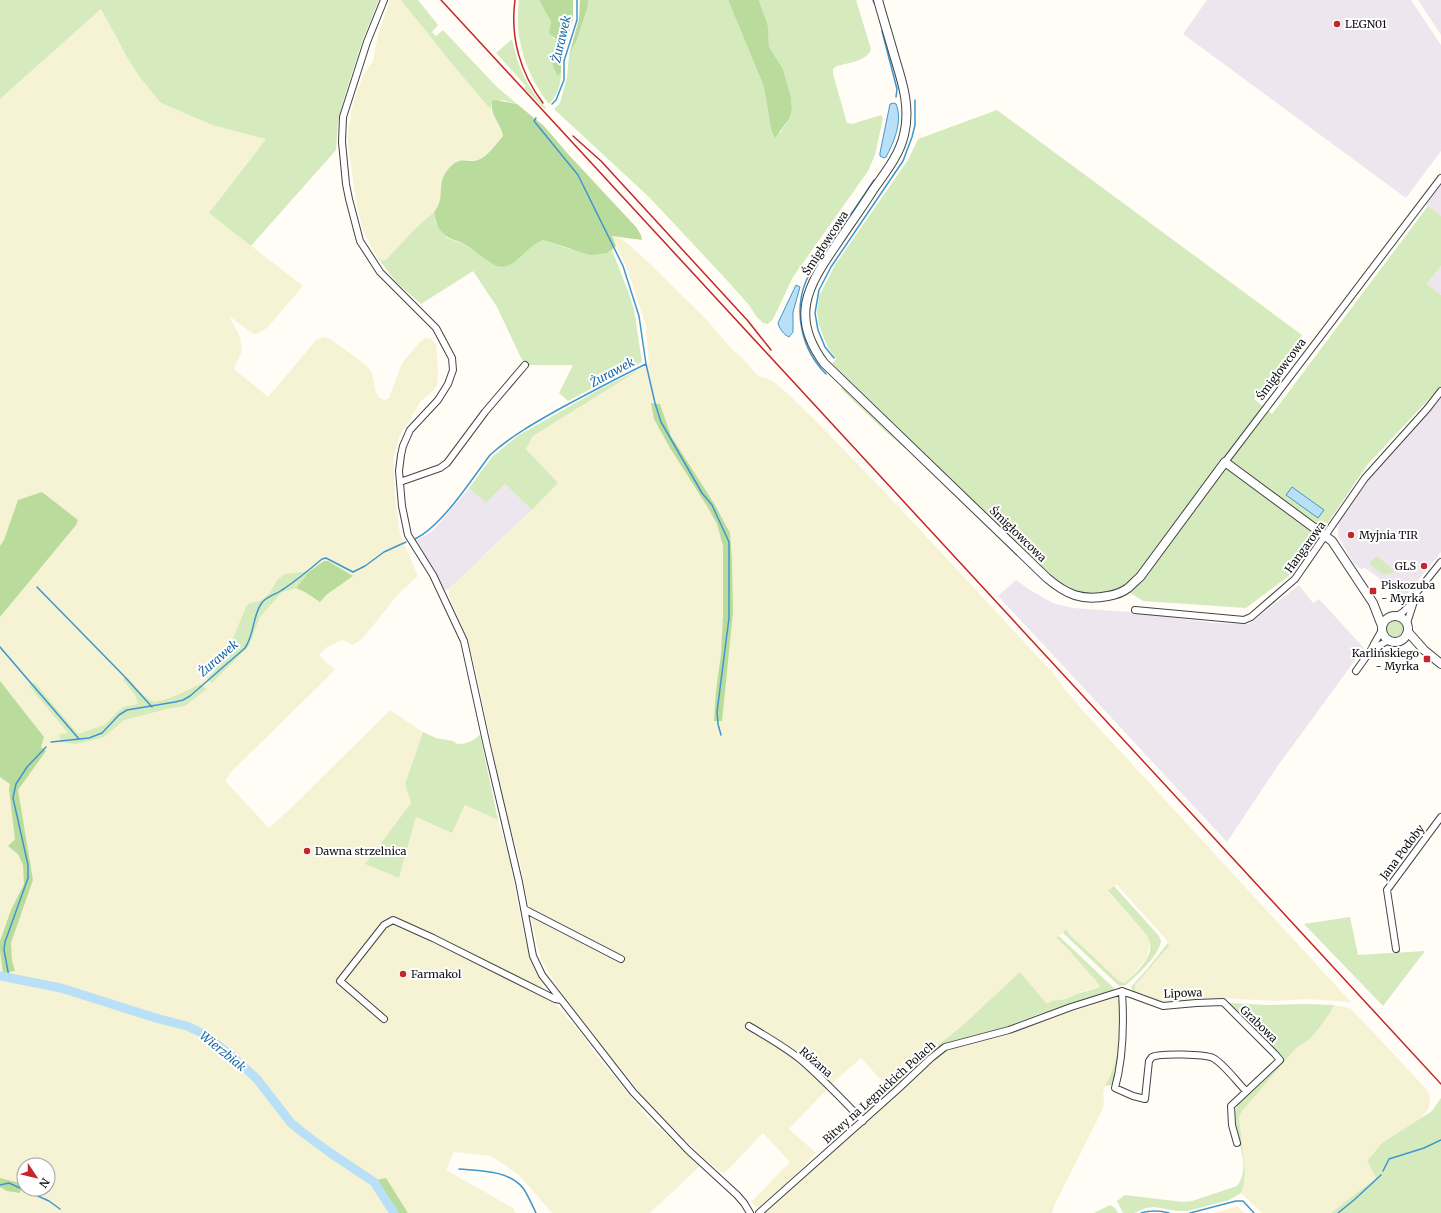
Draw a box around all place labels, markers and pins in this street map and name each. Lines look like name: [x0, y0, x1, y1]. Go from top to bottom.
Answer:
place label: LEGN01: [1345, 17, 1387, 31]
marker: LEGN01: [1332, 19, 1342, 29]
place label: Myjnia TIR: [1359, 528, 1418, 542]
marker: Myjnia TIR: [1346, 530, 1356, 540]
place label: GLS: [1395, 559, 1416, 573]
marker: GLS: [1419, 561, 1429, 571]
place label: Piskozuba - Myrka: [1381, 578, 1435, 605]
marker: Piskozuba - Myrka: [1368, 586, 1378, 596]
place label: Karlińskiego - Myrka: [1352, 646, 1420, 673]
marker: Karlińskiego - Myrka: [1422, 654, 1432, 664]
place label: Dawna strzelnica: [315, 844, 407, 858]
marker: Dawna strzelnica: [302, 846, 312, 856]
place label: Farmakol: [411, 967, 462, 981]
marker: Farmakol: [398, 969, 408, 979]

